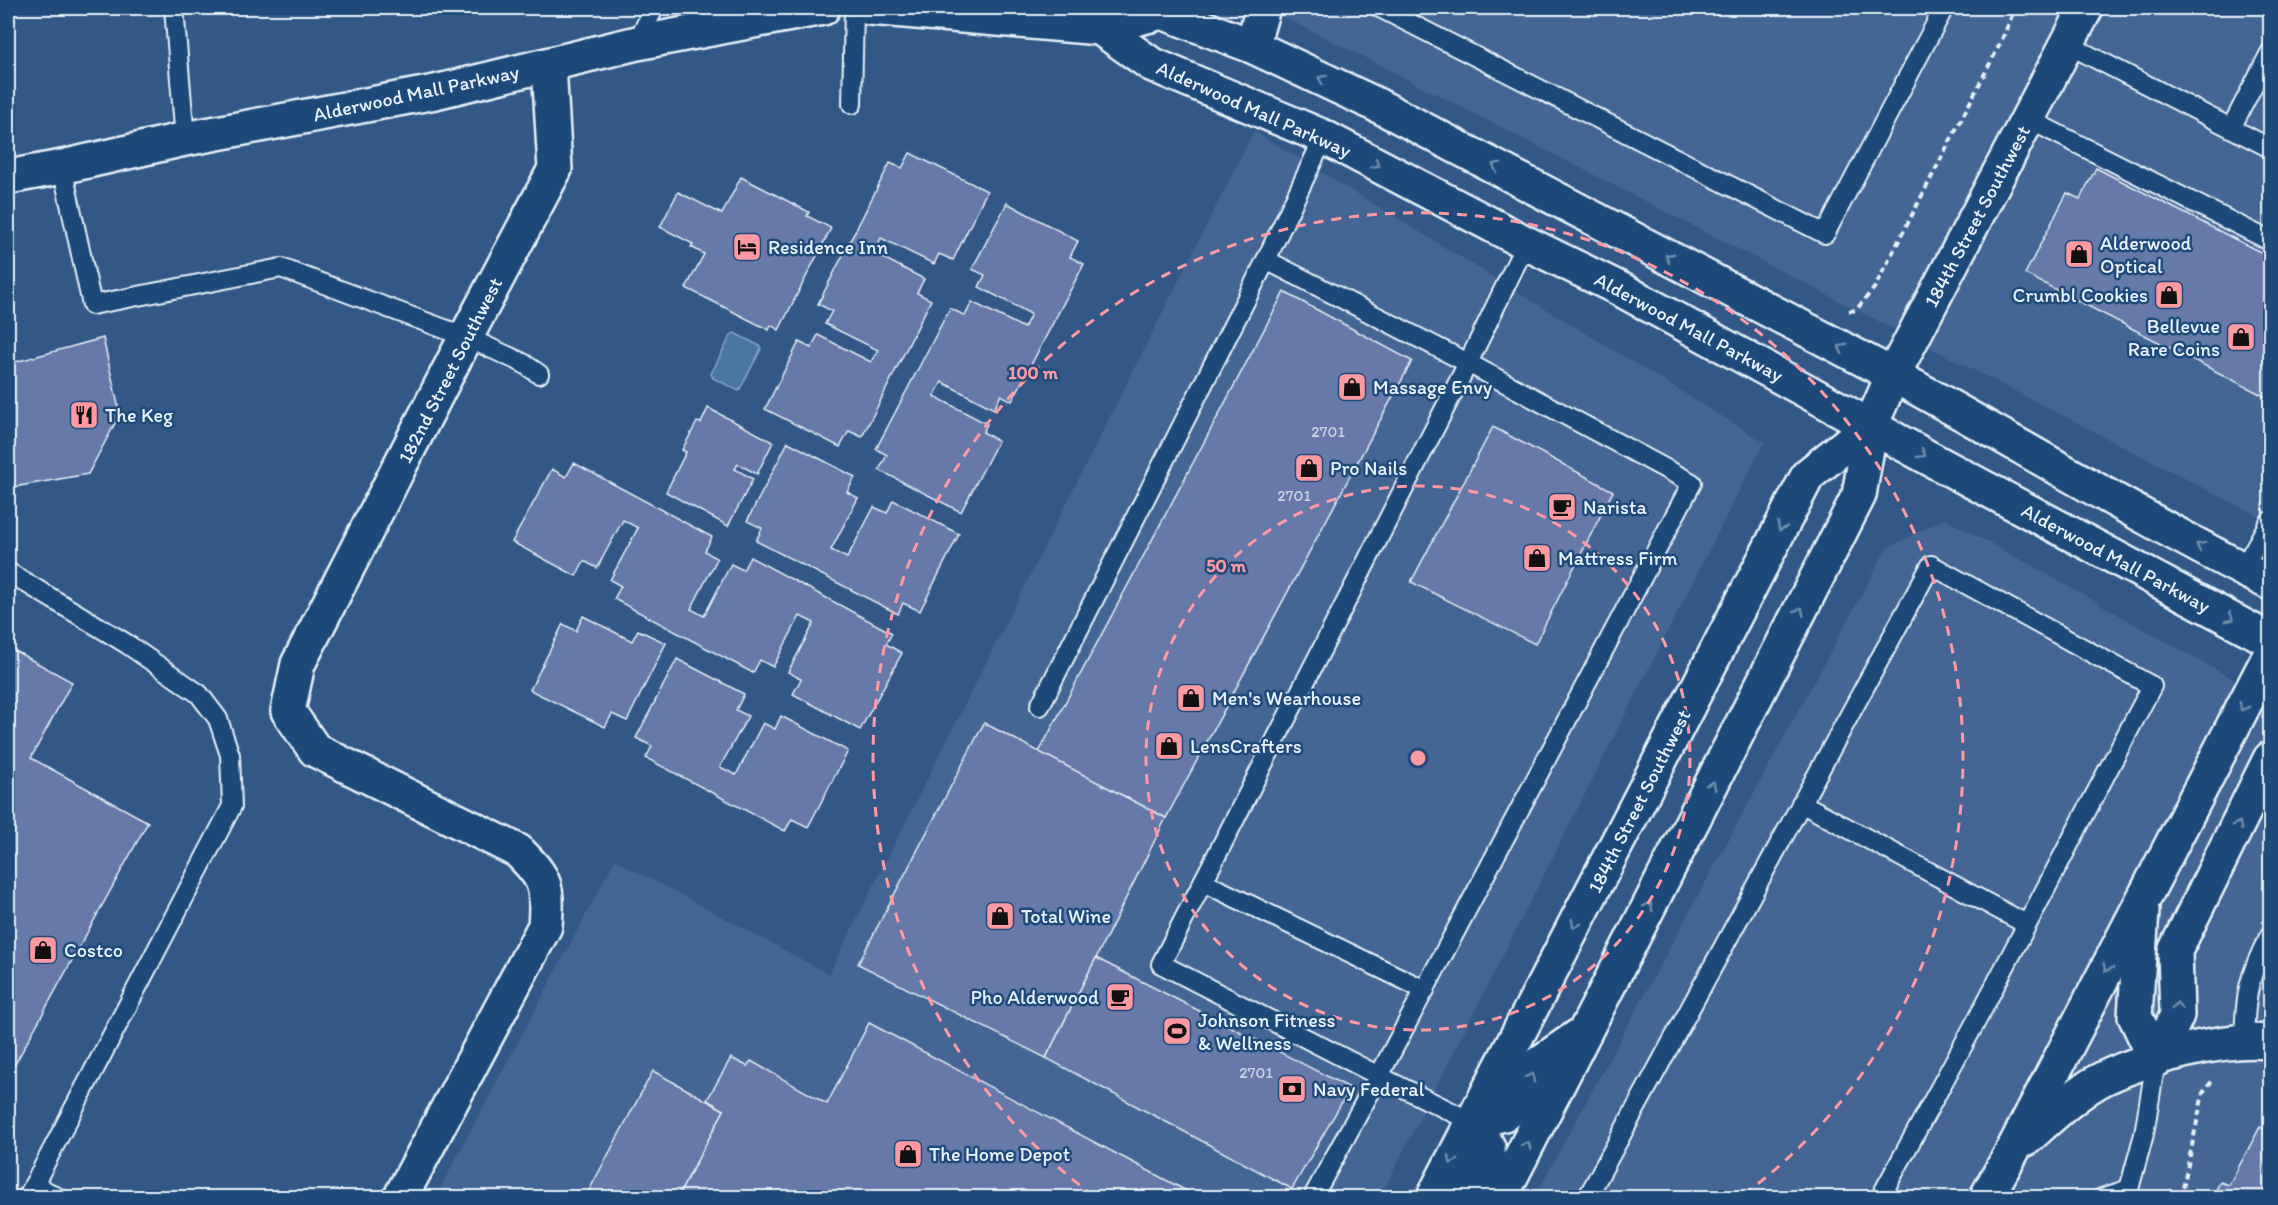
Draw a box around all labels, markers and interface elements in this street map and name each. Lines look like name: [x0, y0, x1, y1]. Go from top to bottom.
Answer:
street label: Alderwood Mall Parkway: [1153, 55, 1355, 163]
street label: Alderwood Mall Parkway: [311, 59, 522, 127]
one-way arrow: [1318, 74, 1329, 86]
street label: 184th Street Southwest: [1919, 121, 2035, 311]
one-way arrow: [1370, 157, 1381, 169]
one-way arrow: [1492, 162, 1503, 173]
hotel icon: Residence Inn: [731, 231, 763, 263]
place label: Alderwood Optical: [2100, 231, 2192, 278]
place label: Residence Inn: [768, 235, 888, 259]
shop icon: Alderwood Optical: [2063, 238, 2095, 270]
one-way arrow: [1665, 253, 1675, 264]
street label: Alderwood Mall Parkway: [1591, 267, 1788, 387]
street label: 182nd Street Southwest: [393, 273, 507, 467]
shop icon: Crumbl Cookies: [2153, 279, 2185, 311]
place label: Crumbl Cookies: [2013, 283, 2148, 307]
place label: Bellevue Rare Coins: [2128, 314, 2220, 361]
shop icon: Bellevue Rare Coins: [2225, 321, 2257, 353]
one-way arrow: [1837, 344, 1848, 355]
text: 100 m: [1008, 362, 1059, 384]
shop icon: Massage Envy: [1336, 371, 1368, 403]
place label: Massage Envy: [1373, 375, 1493, 399]
restaurant icon: The Keg: [68, 399, 100, 431]
place label: The Keg: [105, 403, 174, 427]
house number: 2701: [1311, 422, 1345, 441]
one-way arrow: [1916, 447, 1926, 458]
shop icon: Pro Nails: [1293, 452, 1325, 484]
place label: Pro Nails: [1330, 456, 1407, 480]
house number: 2701: [1277, 486, 1311, 505]
cafe icon: Narista: [1546, 491, 1578, 523]
place label: Narista: [1583, 495, 1647, 519]
street label: Alderwood Mall Parkway: [2018, 498, 2215, 618]
one-way arrow: [1777, 521, 1789, 532]
shop icon: Mattress Firm: [1521, 542, 1553, 574]
one-way arrow: [2196, 542, 2206, 553]
place label: Mattress Firm: [1558, 546, 1678, 570]
text: 50 m: [1206, 555, 1247, 577]
one-way arrow: [1793, 606, 1805, 617]
one-way arrow: [2224, 611, 2234, 622]
shop icon: Men's Wearhouse: [1175, 682, 1207, 714]
place label: Men's Wearhouse: [1212, 686, 1361, 710]
one-way arrow: [2239, 701, 2251, 712]
street label: 184th Street Southwest: [1582, 705, 1696, 897]
shop icon: LensCrafters: [1153, 730, 1185, 762]
place label: LensCrafters: [1190, 734, 1302, 758]
centre of rings: [1408, 748, 1428, 768]
one-way arrow: [1704, 780, 1716, 791]
one-way arrow: [2230, 821, 2242, 832]
shop icon: Total Wine: [984, 900, 1016, 932]
one-way arrow: [1642, 902, 1653, 912]
place label: Total Wine: [1021, 904, 1111, 928]
one-way arrow: [1571, 917, 1582, 928]
shop icon: Costco: [27, 934, 59, 966]
place label: Costco: [64, 938, 123, 962]
one-way arrow: [2102, 961, 2114, 972]
cafe icon: Pho Alderwood: [1104, 981, 1136, 1013]
place label: Pho Alderwood: [970, 985, 1099, 1009]
one-way arrow: [2171, 1001, 2183, 1010]
place label: Johnson Fitness & Wellness: [1198, 1008, 1336, 1055]
sports icon: Johnson Fitness & Wellness: [1161, 1015, 1193, 1047]
house number: 2701: [1239, 1063, 1273, 1082]
bank icon: Navy Federal: [1276, 1073, 1308, 1105]
one-way arrow: [1523, 1073, 1535, 1083]
place label: Navy Federal: [1313, 1077, 1425, 1101]
shop icon: The Home Depot: [892, 1138, 924, 1170]
one-way arrow: [1519, 1141, 1531, 1152]
place label: The Home Depot: [929, 1142, 1070, 1166]
one-way arrow: [1448, 1153, 1460, 1164]

